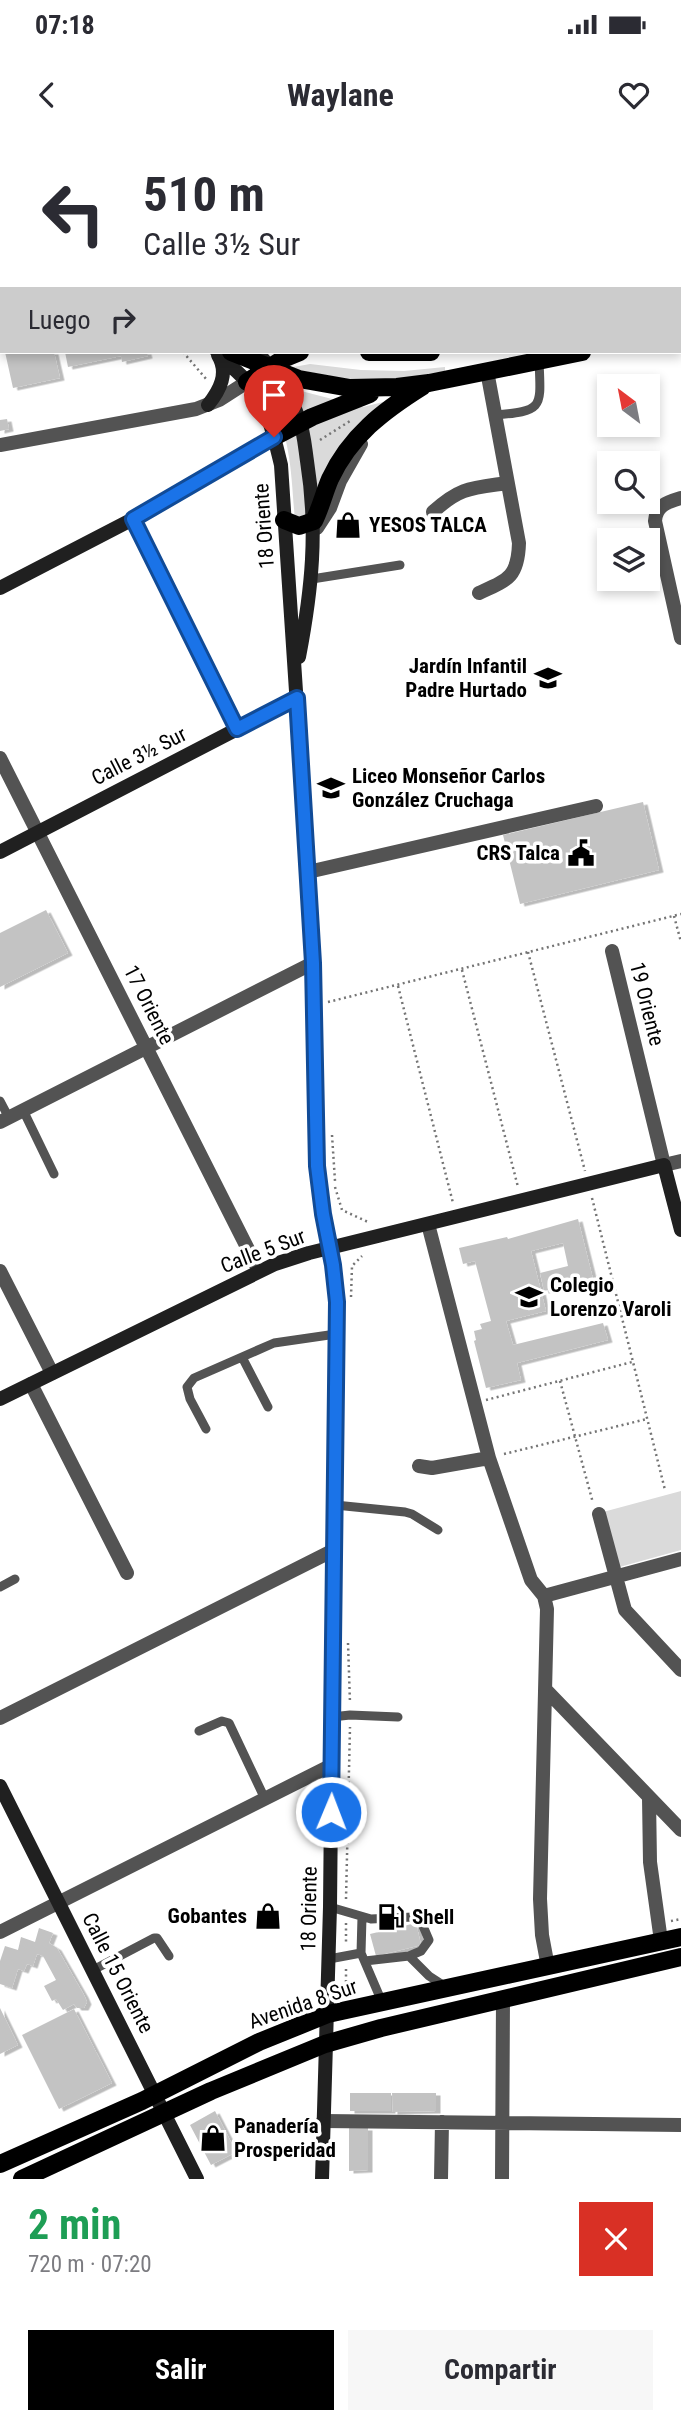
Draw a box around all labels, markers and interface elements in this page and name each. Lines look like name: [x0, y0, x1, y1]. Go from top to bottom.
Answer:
text: 07:18: [35, 10, 95, 40]
icon: back: [28, 76, 66, 114]
text: Waylane: [287, 76, 394, 114]
icon: heart: [615, 76, 653, 114]
text: 510 m: [143, 166, 265, 223]
icon: left: [28, 168, 119, 259]
text: Calle 3½ Sur: [143, 225, 300, 263]
icon: right: [104, 301, 142, 339]
text: Luego: [28, 305, 90, 335]
pin: [244, 365, 304, 437]
north arrow: [597, 374, 660, 438]
map controls: [597, 374, 660, 591]
icon: arrive: [255, 376, 293, 414]
button: search: [597, 451, 660, 514]
street label: 18 Oriente: [249, 482, 279, 569]
shop icon: YESOS TALCA: [333, 510, 363, 540]
place label: YESOS TALCA: [369, 513, 487, 537]
button: layers: [597, 528, 660, 591]
place label: Jardín Infantil Padre Hurtado: [405, 654, 527, 702]
school or university icon: Jardín Infantil Padre Hurtado: [533, 663, 563, 693]
street label: Calle 3½ Sur: [88, 722, 190, 790]
place label: Liceo Monseñor Carlos González Cruchaga: [352, 764, 545, 812]
school or university icon: Liceo Monseñor Carlos González Cruchaga: [316, 773, 346, 803]
public building icon: CRS Talca: [566, 838, 596, 868]
place label: CRS Talca: [476, 841, 560, 865]
street label: 19 Oriente: [625, 960, 669, 1049]
street label: 17 Oriente: [119, 961, 179, 1049]
street label: Calle 5 Sur: [217, 1224, 309, 1278]
place label: Colegio Lorenzo Varoli: [550, 1273, 671, 1321]
school or university icon: Colegio Lorenzo Varoli: [514, 1282, 544, 1312]
position arrow: [294, 1775, 368, 1849]
street label: 18 Oriente: [296, 1866, 322, 1952]
shop icon: Gobantes: [253, 1901, 283, 1931]
fuel station icon: Shell: [376, 1902, 406, 1932]
place label: Gobantes: [168, 1904, 247, 1928]
place label: Shell: [412, 1905, 454, 1929]
street label: Calle 15 Oriente: [77, 1909, 159, 2037]
street label: Avenida 8 Sur: [246, 1974, 360, 2034]
place label: Panadería Prosperidad: [234, 2114, 336, 2162]
shop icon: Panadería Prosperidad: [198, 2123, 228, 2153]
text: 2 min: [28, 2200, 121, 2249]
button: close: [579, 2202, 653, 2276]
text: 720 m · 07:20: [28, 2251, 152, 2278]
button: Salir: [28, 2330, 334, 2410]
button: Compartir: [348, 2330, 653, 2410]

